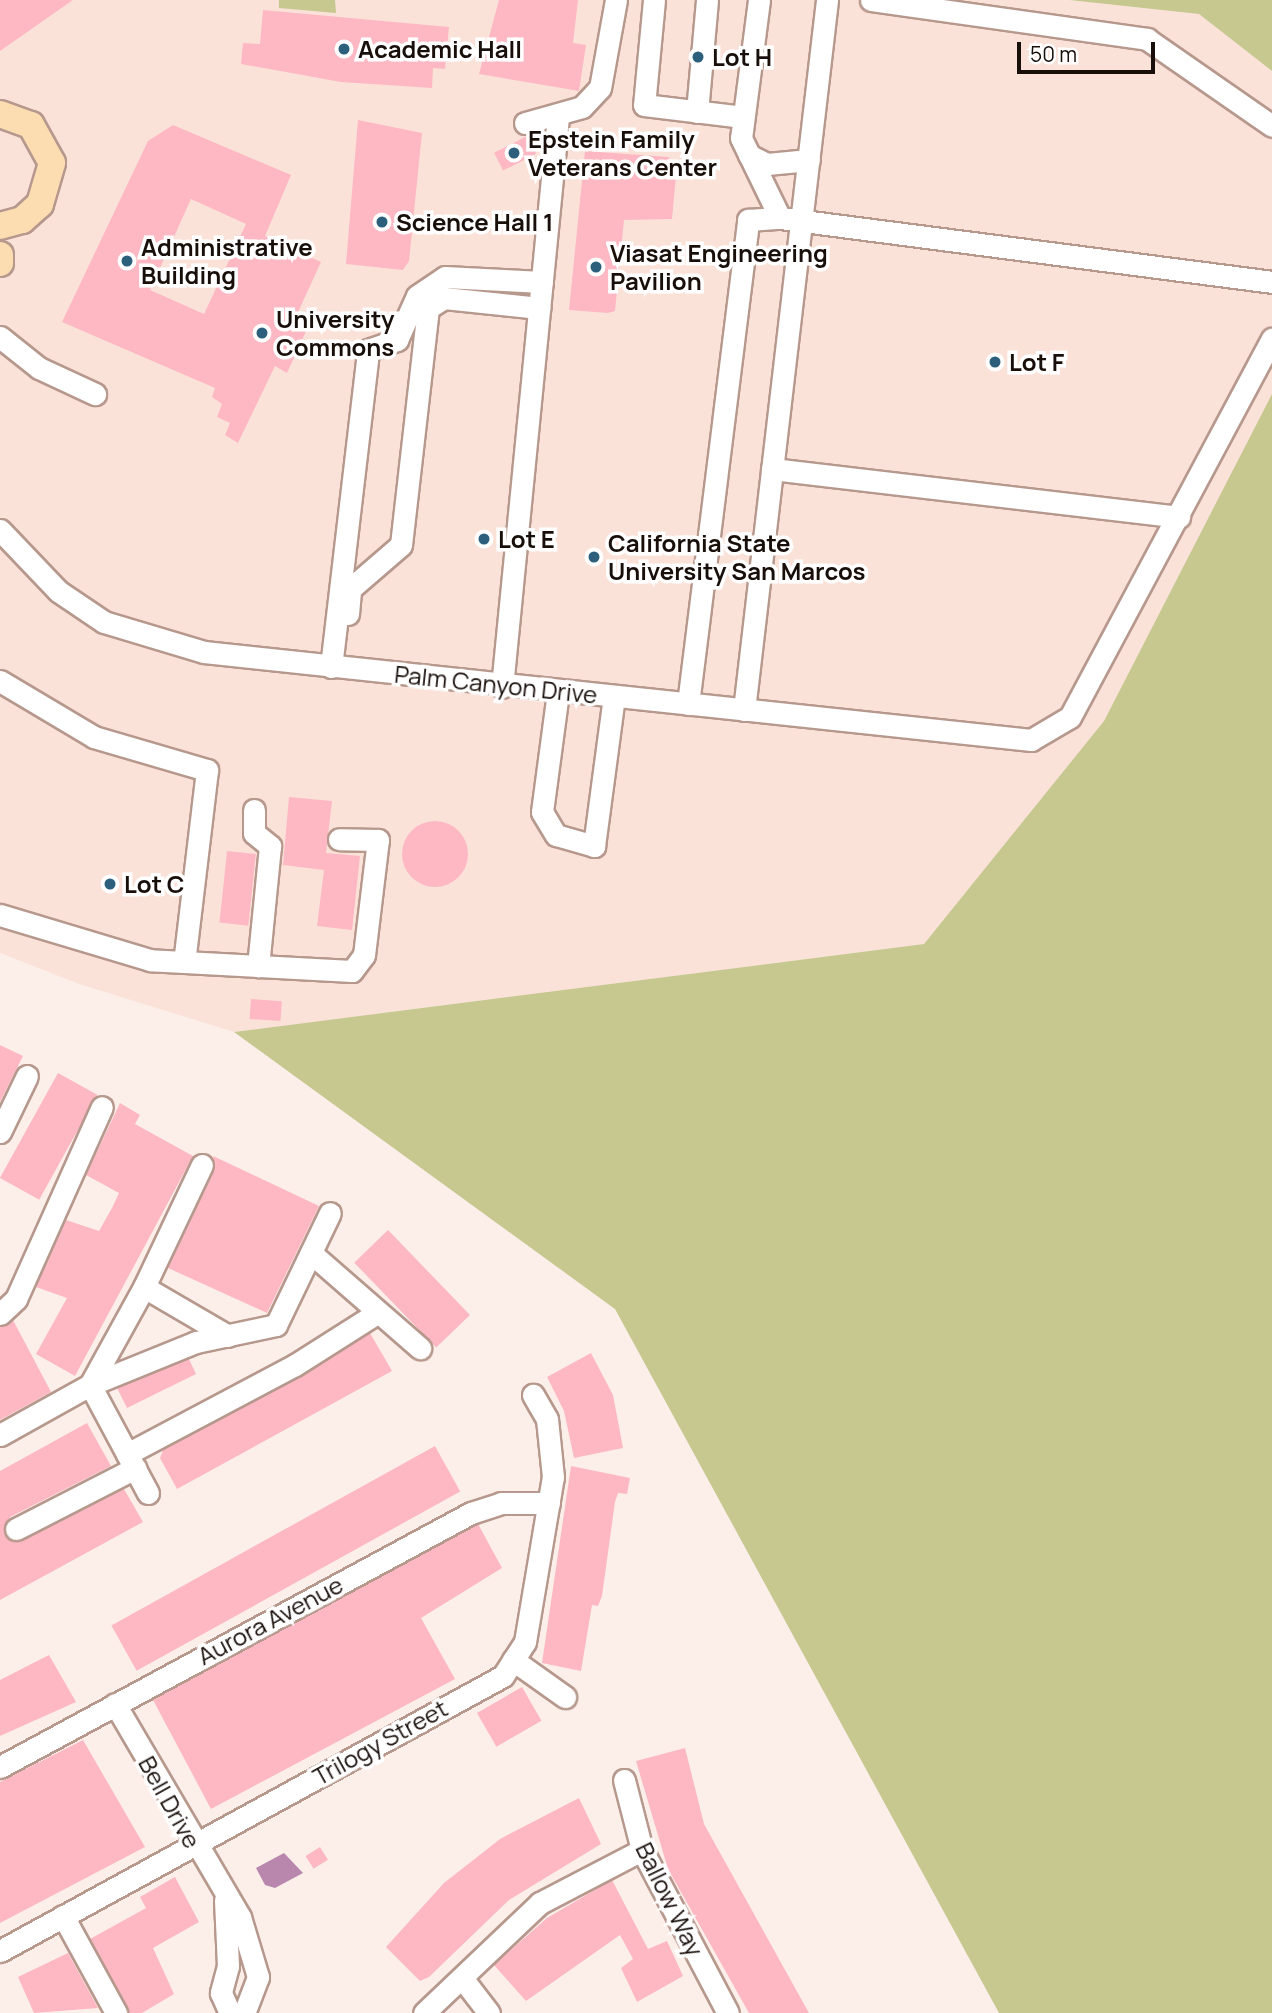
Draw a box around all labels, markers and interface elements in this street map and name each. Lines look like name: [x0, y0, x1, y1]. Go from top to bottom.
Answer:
scale bar: [1020, 28, 1158, 72]
place label: Academic Hall: [358, 35, 522, 63]
text: 50 m: [1030, 40, 1077, 68]
marker: Academic Hall: [336, 41, 352, 57]
place label: Lot H: [712, 43, 772, 71]
marker: Lot H: [690, 49, 706, 65]
place label: Epstein Family Veterans Center: [528, 125, 717, 181]
marker: Epstein Family Veterans Center: [506, 145, 522, 161]
place label: Science Hall 1: [396, 208, 553, 236]
marker: Science Hall 1: [374, 214, 390, 230]
place label: Administrative Building: [141, 233, 313, 289]
place label: Viasat Engineering Pavilion: [610, 239, 828, 295]
marker: Administrative Building: [119, 253, 135, 269]
marker: Viasat Engineering Pavilion: [588, 259, 604, 275]
place label: University Commons: [276, 305, 395, 361]
marker: University Commons: [254, 325, 270, 341]
place label: Lot F: [1009, 348, 1064, 376]
marker: Lot F: [987, 354, 1003, 370]
place label: Lot E: [498, 525, 555, 553]
place label: California State University San Marcos: [608, 529, 865, 585]
marker: Lot E: [476, 531, 492, 547]
marker: California State University San Marcos: [586, 549, 602, 565]
street label: Palm Canyon Drive: [393, 659, 599, 709]
place label: Lot C: [124, 870, 185, 898]
marker: Lot C: [102, 876, 118, 892]
street label: Aurora Avenue: [192, 1570, 348, 1670]
street label: Trilogy Street: [308, 1693, 452, 1791]
street label: Bell Drive: [133, 1751, 207, 1853]
street label: Ballow Way: [630, 1837, 710, 1961]

